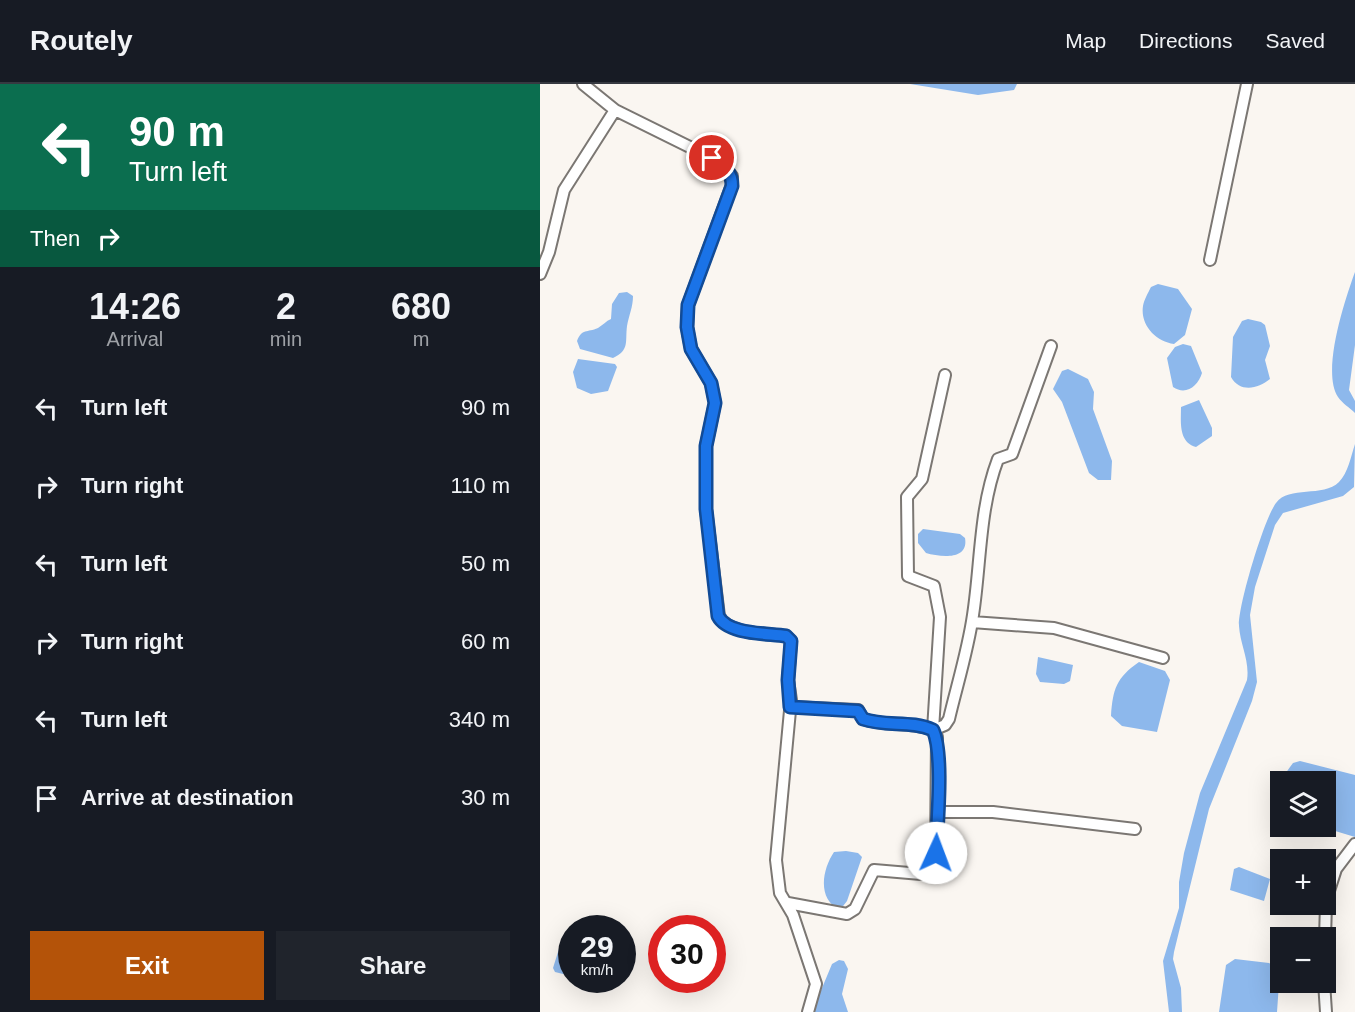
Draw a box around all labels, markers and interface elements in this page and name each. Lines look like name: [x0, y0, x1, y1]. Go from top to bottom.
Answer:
text: Routely: [30, 25, 133, 56]
text: Map: [1065, 29, 1106, 52]
text: Directions: [1139, 29, 1232, 52]
text: Saved: [1265, 29, 1325, 52]
icon: left: [30, 108, 108, 186]
text: 90 m: [129, 108, 225, 155]
pin: [686, 132, 737, 183]
icon: arrive: [695, 141, 728, 174]
text: Turn left: [129, 157, 227, 187]
icon: right: [92, 222, 125, 255]
text: Then: [30, 226, 80, 251]
text: 14:26: [89, 286, 181, 327]
text: 2: [276, 286, 296, 327]
text: 680: [391, 286, 451, 327]
text: Arrival: [107, 328, 163, 350]
text: min: [270, 328, 302, 350]
text: m: [413, 328, 429, 350]
icon: left: [30, 392, 63, 425]
text: Turn left: [81, 395, 167, 420]
text: 90 m: [461, 395, 510, 420]
icon: right: [30, 470, 63, 503]
text: Turn right: [81, 473, 183, 498]
text: 110 m: [450, 473, 510, 498]
icon: left: [30, 548, 63, 581]
text: Turn left: [81, 551, 167, 576]
text: 50 m: [461, 551, 510, 576]
icon: right: [30, 626, 63, 659]
text: Turn right: [81, 629, 183, 654]
text: 60 m: [461, 629, 510, 654]
icon: left: [30, 704, 63, 737]
text: Turn left: [81, 707, 167, 732]
text: 340 m: [449, 707, 510, 732]
map controls: [1270, 771, 1336, 993]
button: layers: [1270, 771, 1336, 837]
icon: arrive: [30, 782, 63, 815]
text: Arrive at destination: [81, 785, 294, 810]
text: 30 m: [461, 785, 510, 810]
position arrow: [904, 821, 968, 885]
button: +: [1270, 849, 1336, 915]
speed limit sign: 30: [648, 915, 726, 993]
button: −: [1270, 927, 1336, 993]
text: 29: [580, 930, 614, 963]
button: Exit: [30, 931, 264, 1000]
button: Share: [276, 931, 510, 1000]
text: km/h: [581, 961, 613, 978]

